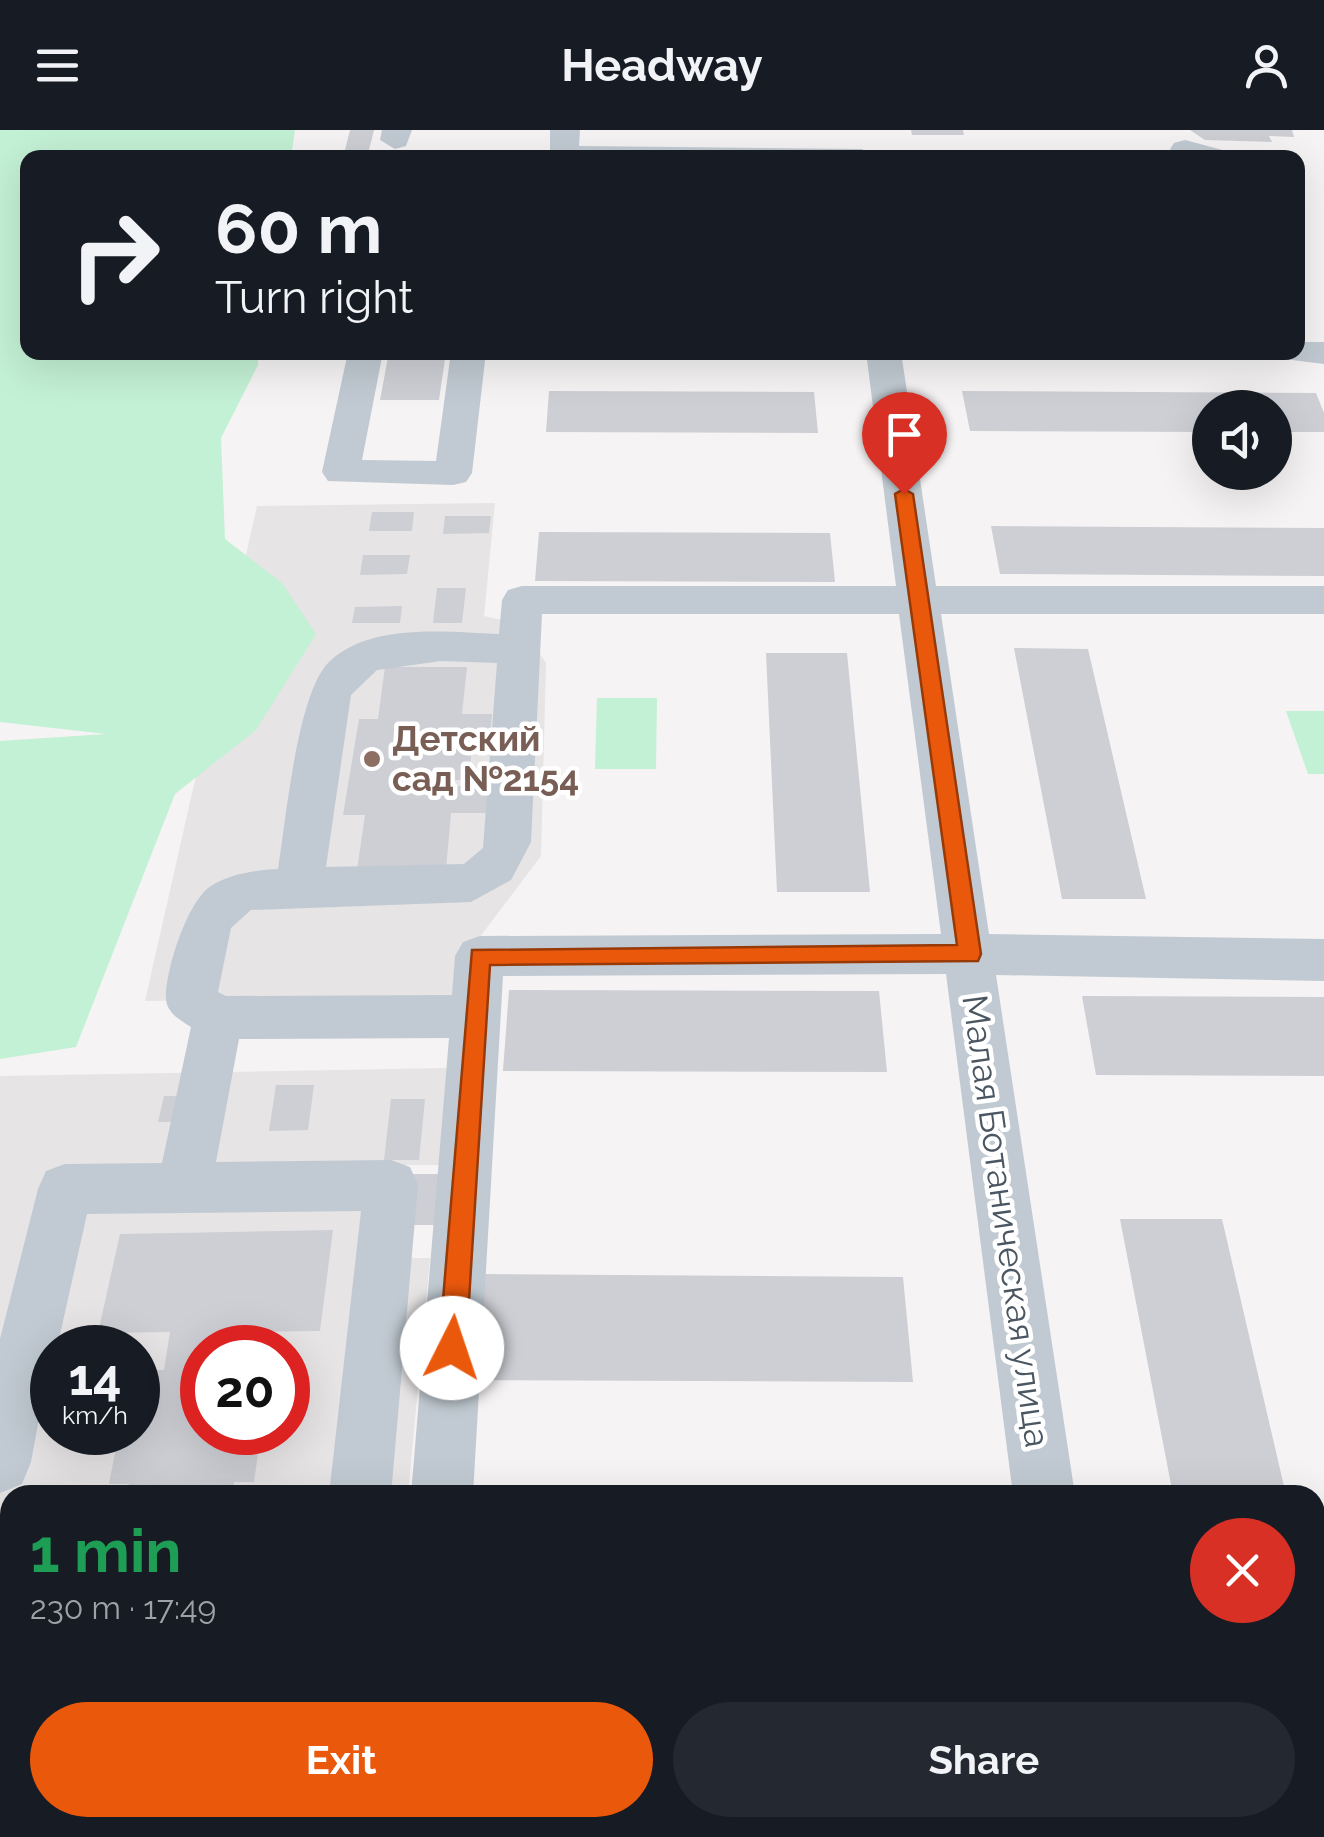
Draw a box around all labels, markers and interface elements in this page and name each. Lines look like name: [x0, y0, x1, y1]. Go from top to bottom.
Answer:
icon: menu: [30, 38, 85, 93]
icon: person: [1239, 38, 1294, 93]
text: Headway: [561, 39, 763, 92]
text: 60 m: [215, 187, 382, 269]
icon: right: [50, 190, 180, 320]
text: Turn right: [215, 271, 413, 324]
map controls: [1192, 390, 1292, 490]
button: sound: [1192, 390, 1292, 490]
pin: [862, 392, 947, 495]
icon: arrive: [877, 407, 932, 462]
place label: Детский сад №2154: [392, 718, 579, 799]
marker: Детский сад №2154: [361, 748, 383, 770]
street label: Малая Ботаническая улица: [954, 992, 1059, 1450]
position arrow: [400, 1296, 504, 1400]
speed limit sign: 20: [180, 1325, 310, 1455]
text: 14: [68, 1348, 122, 1407]
text: km/h: [62, 1400, 128, 1430]
text: 1 min: [30, 1516, 181, 1586]
button: close: [1190, 1518, 1295, 1623]
text: 230 m · 17:49: [30, 1589, 216, 1626]
button: Exit: [30, 1702, 653, 1817]
button: Share: [673, 1702, 1295, 1817]

